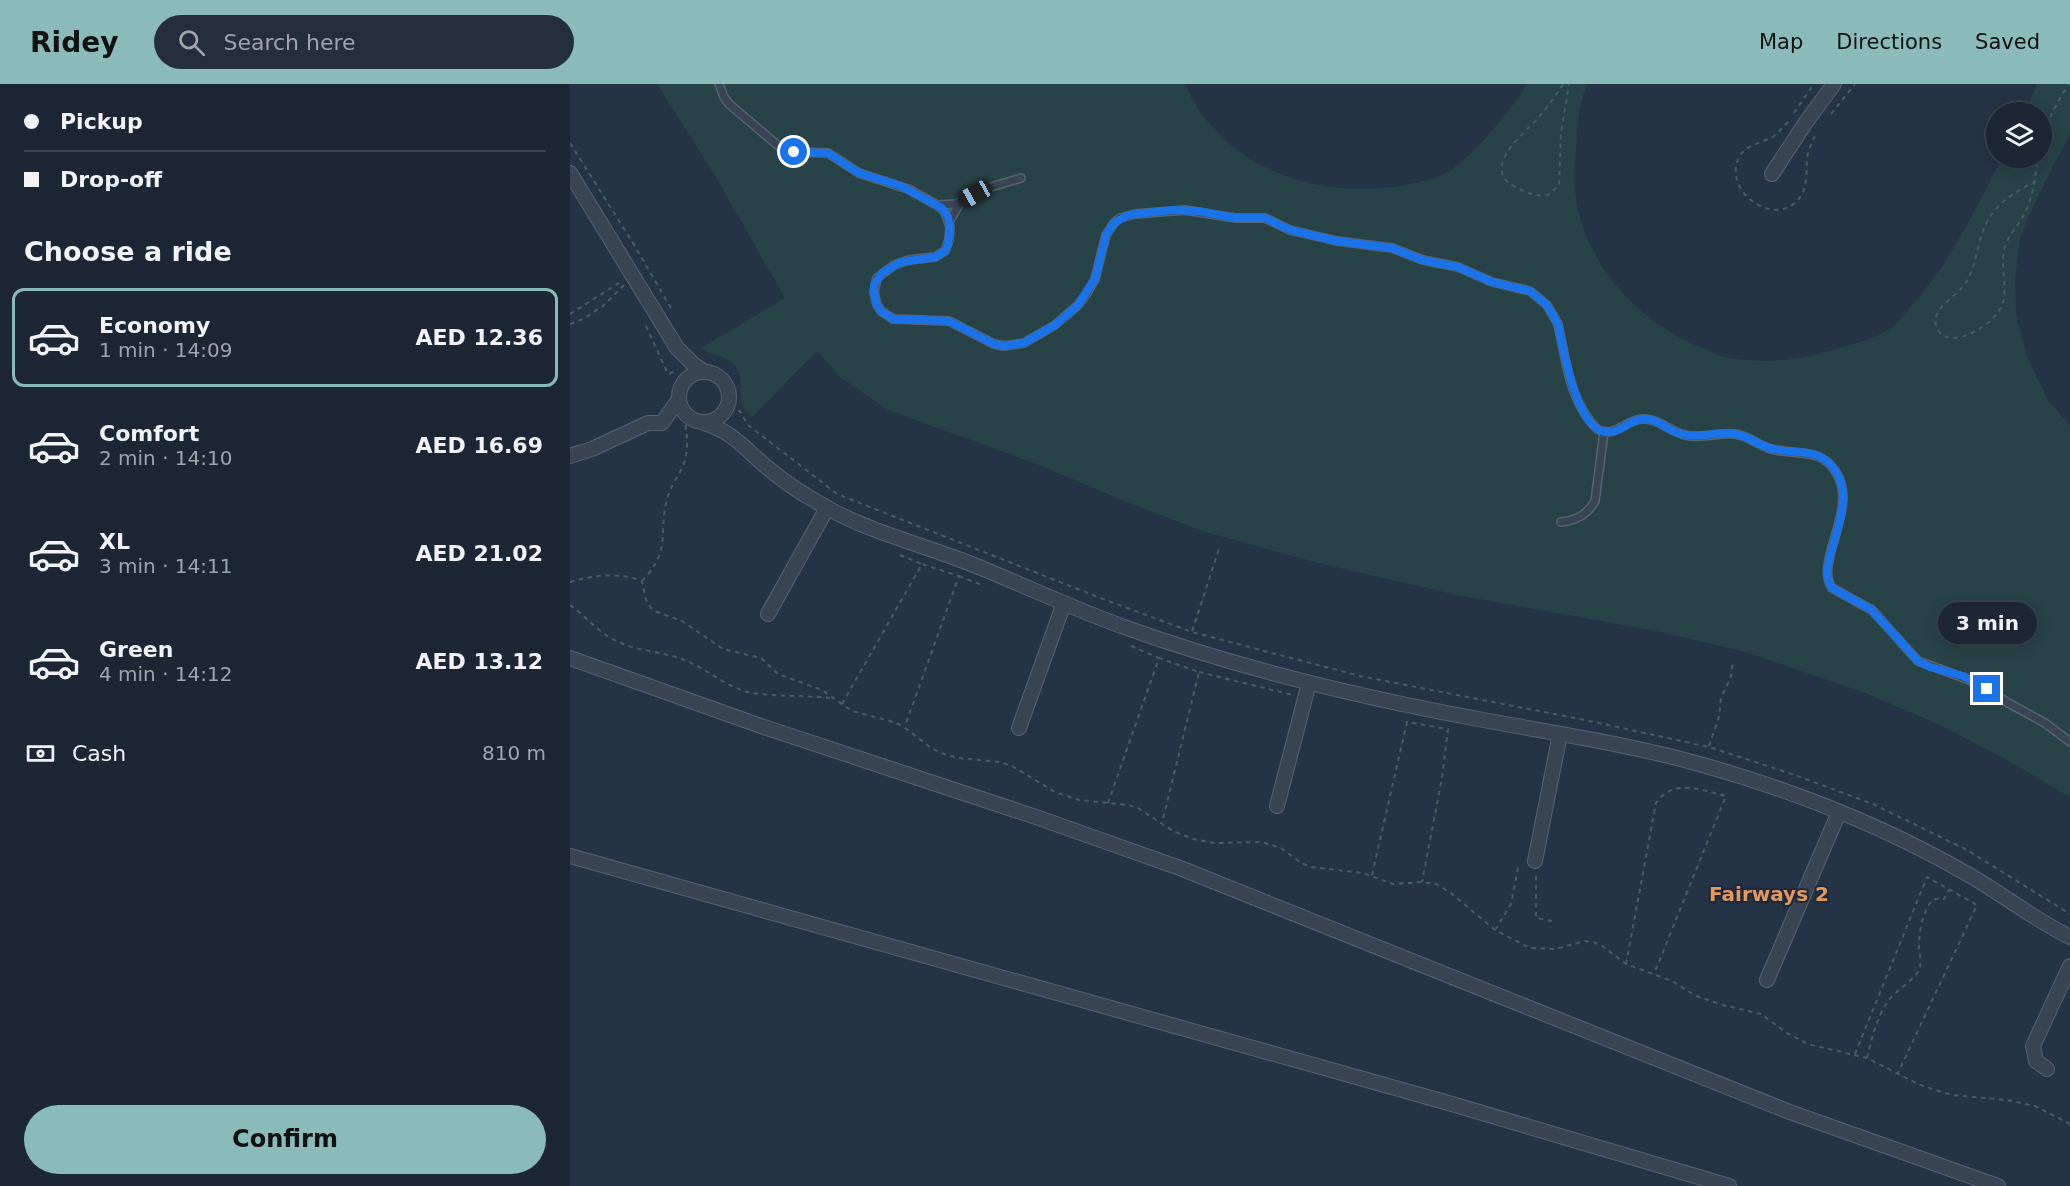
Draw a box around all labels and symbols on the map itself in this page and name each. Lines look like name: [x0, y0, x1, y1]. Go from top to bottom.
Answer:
route start: [780, 138, 807, 165]
car: [955, 177, 995, 211]
callout: 3 min: [1938, 602, 2036, 644]
route end: [1973, 675, 2000, 702]
district label: Fairways 2: [1709, 882, 1829, 906]

